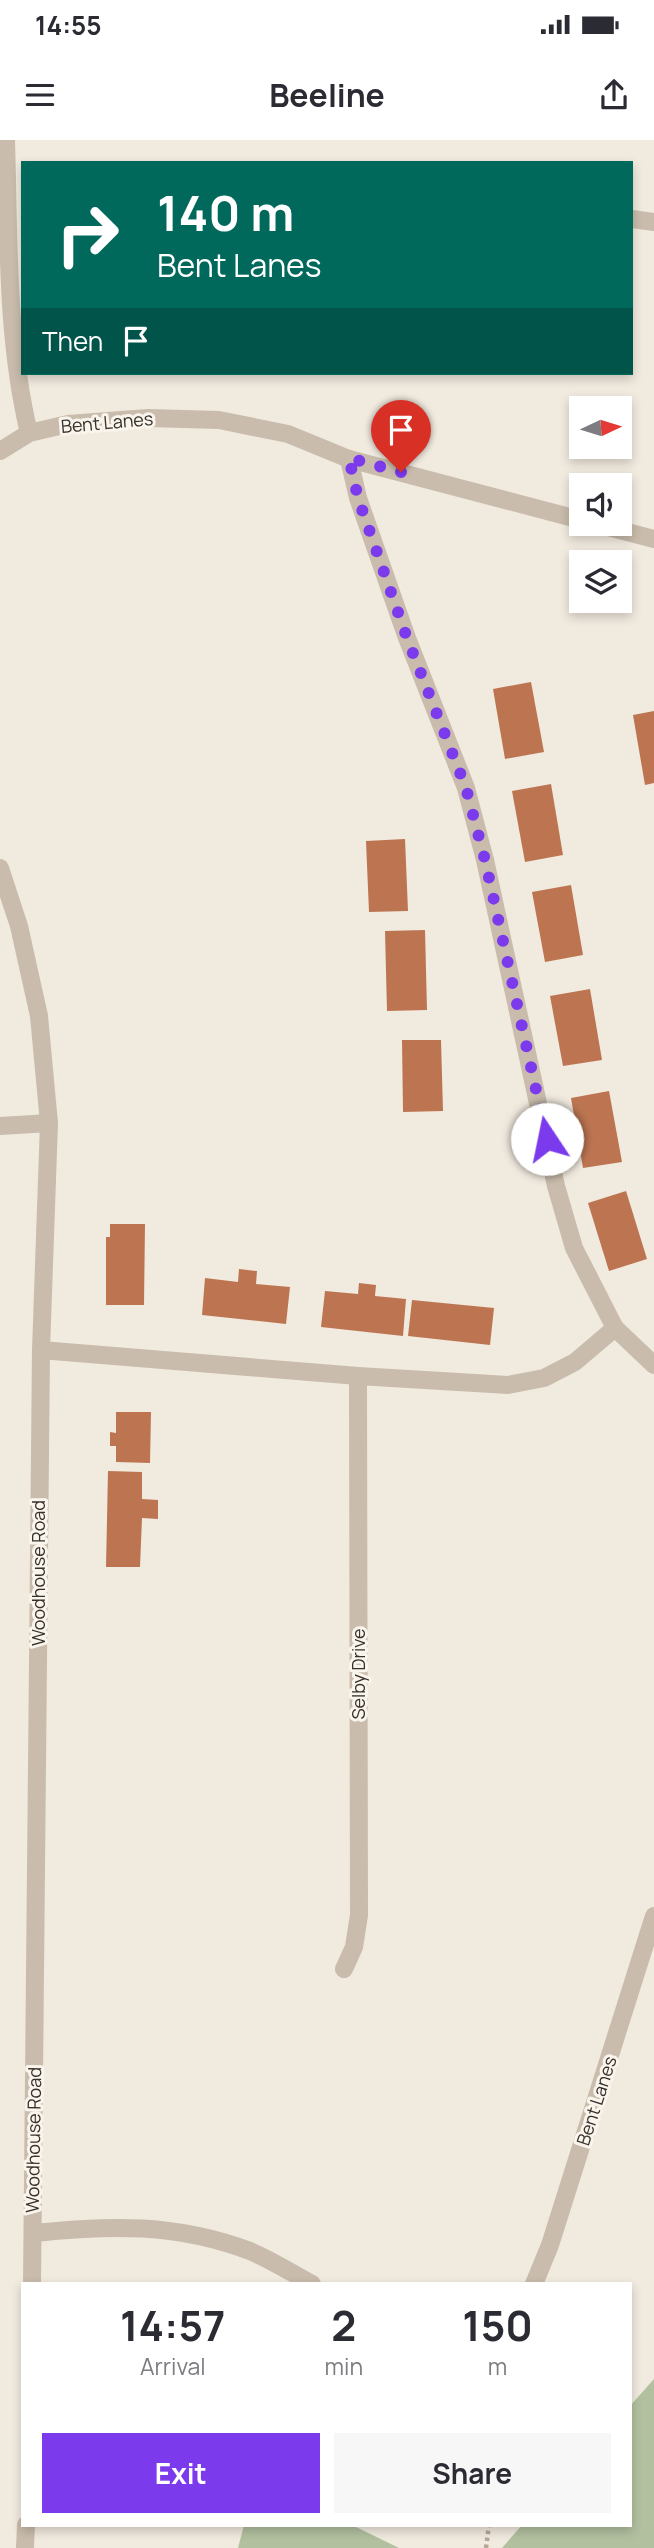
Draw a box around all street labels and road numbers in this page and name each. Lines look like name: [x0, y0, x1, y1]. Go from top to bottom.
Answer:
street label: Bent Lanes: [60, 406, 154, 438]
street label: Woodhouse Road: [26, 1500, 50, 1646]
street label: Selby Drive: [346, 1628, 370, 1720]
street label: Bent Lanes: [570, 2053, 622, 2148]
street label: Woodhouse Road: [20, 2067, 46, 2213]

